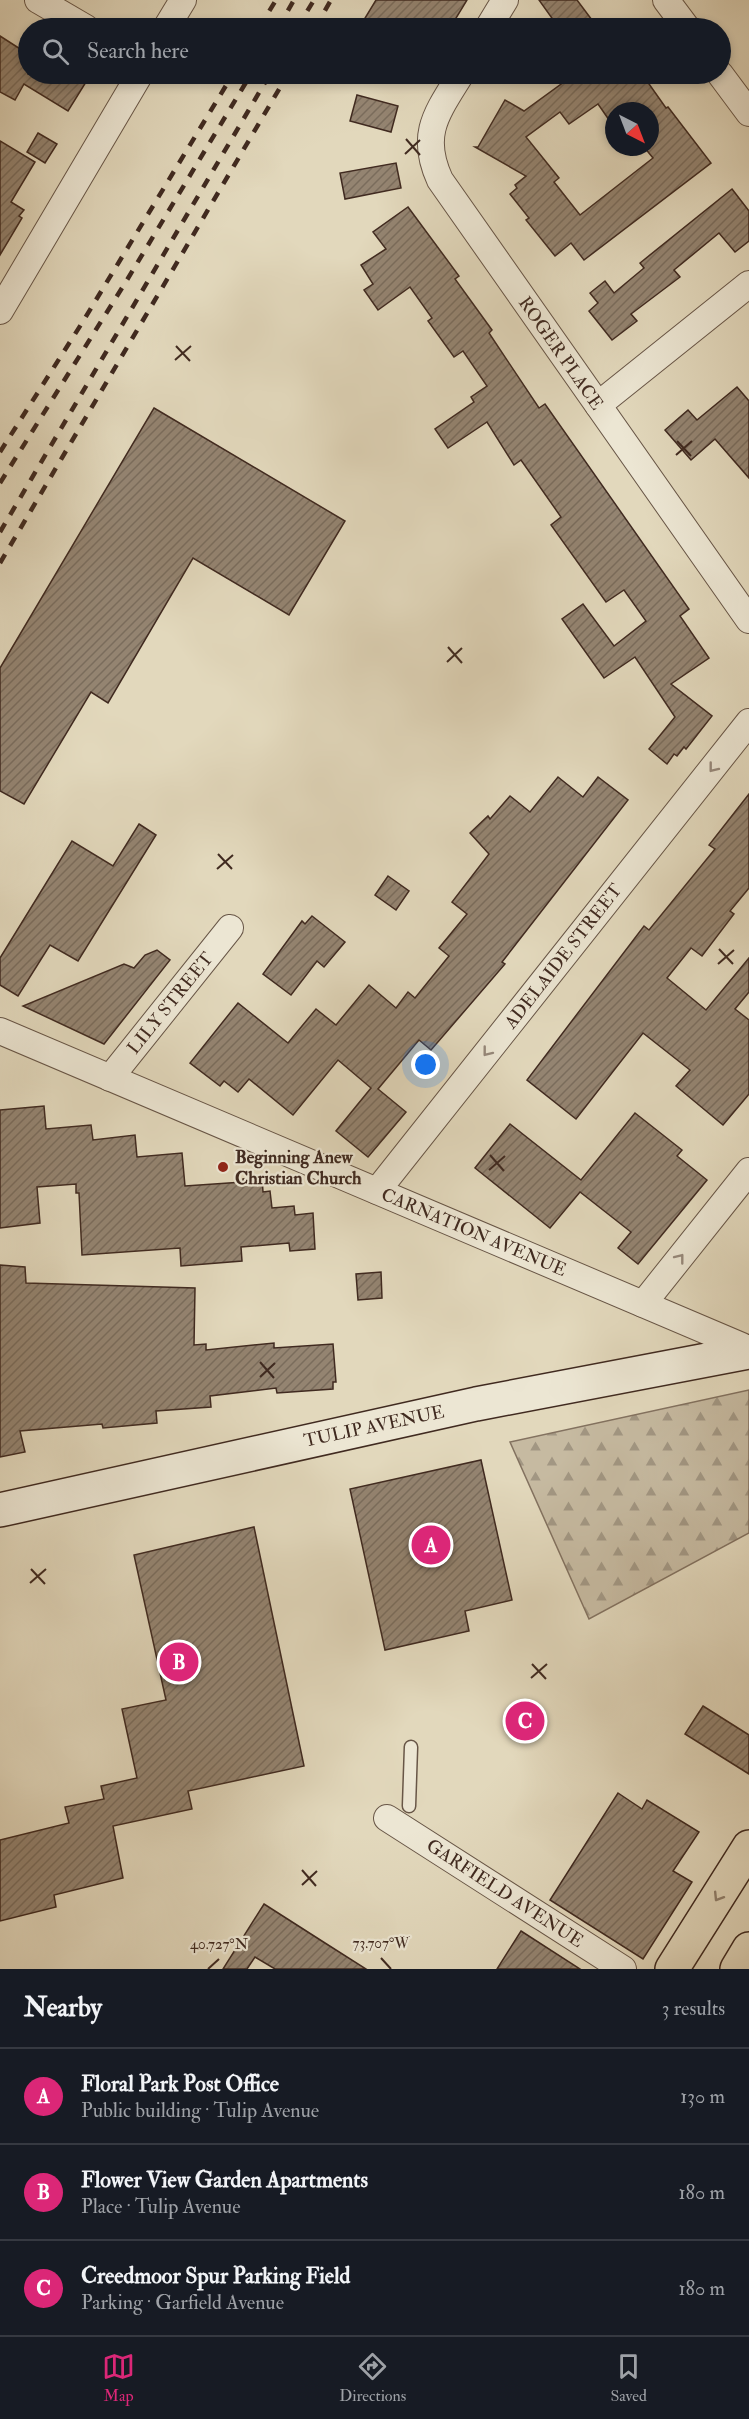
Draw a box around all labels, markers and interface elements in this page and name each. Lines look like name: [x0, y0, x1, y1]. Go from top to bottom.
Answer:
search box: [18, 18, 731, 84]
icon: search: [39, 35, 72, 68]
text: Search here: [87, 37, 189, 65]
north arrow: [605, 102, 659, 156]
street label: ROGER PLACE: [513, 292, 608, 414]
one-way arrow: [709, 761, 720, 772]
street label: ADELAIDE STREET: [499, 879, 628, 1034]
street label: LILY STREET: [122, 947, 219, 1059]
one-way arrow: [483, 1045, 494, 1056]
your location: [411, 1050, 440, 1079]
place label: Beginning Anew Christian Church: [235, 1146, 362, 1190]
marker: Beginning Anew Christian Church: [216, 1160, 230, 1174]
street label: CARNATION AVENUE: [378, 1183, 570, 1282]
one-way arrow: [672, 1254, 683, 1265]
street label: TULIP AVENUE: [302, 1400, 447, 1453]
pin: A: [412, 1522, 450, 1568]
pin: B: [160, 1640, 198, 1684]
pin: C: [506, 1698, 544, 1744]
street label: GARFIELD AVENUE: [422, 1834, 588, 1953]
one-way arrow: [714, 1890, 725, 1901]
text: 73.707°W: [353, 1934, 410, 1953]
text: 40.727°N: [190, 1935, 249, 1954]
text: Nearby: [24, 1992, 102, 2024]
text: 3 results: [662, 1996, 725, 2021]
text: Floral Park Post Office: [81, 2070, 279, 2098]
text: A: [37, 2084, 50, 2109]
text: 130 m: [680, 2084, 725, 2109]
text: Public building · Tulip Avenue: [81, 2098, 319, 2123]
text: Flower View Garden Apartments: [81, 2166, 368, 2194]
text: B: [37, 2180, 50, 2205]
text: 180 m: [678, 2180, 725, 2205]
text: Place · Tulip Avenue: [81, 2194, 241, 2219]
text: Creedmoor Spur Parking Field: [81, 2262, 350, 2290]
text: C: [36, 2276, 51, 2301]
text: 180 m: [678, 2276, 725, 2301]
text: Parking · Garfield Avenue: [81, 2290, 284, 2315]
tab: Map: [102, 2350, 135, 2406]
tab: Directions: [339, 2350, 406, 2406]
tab: Saved: [610, 2350, 647, 2406]

